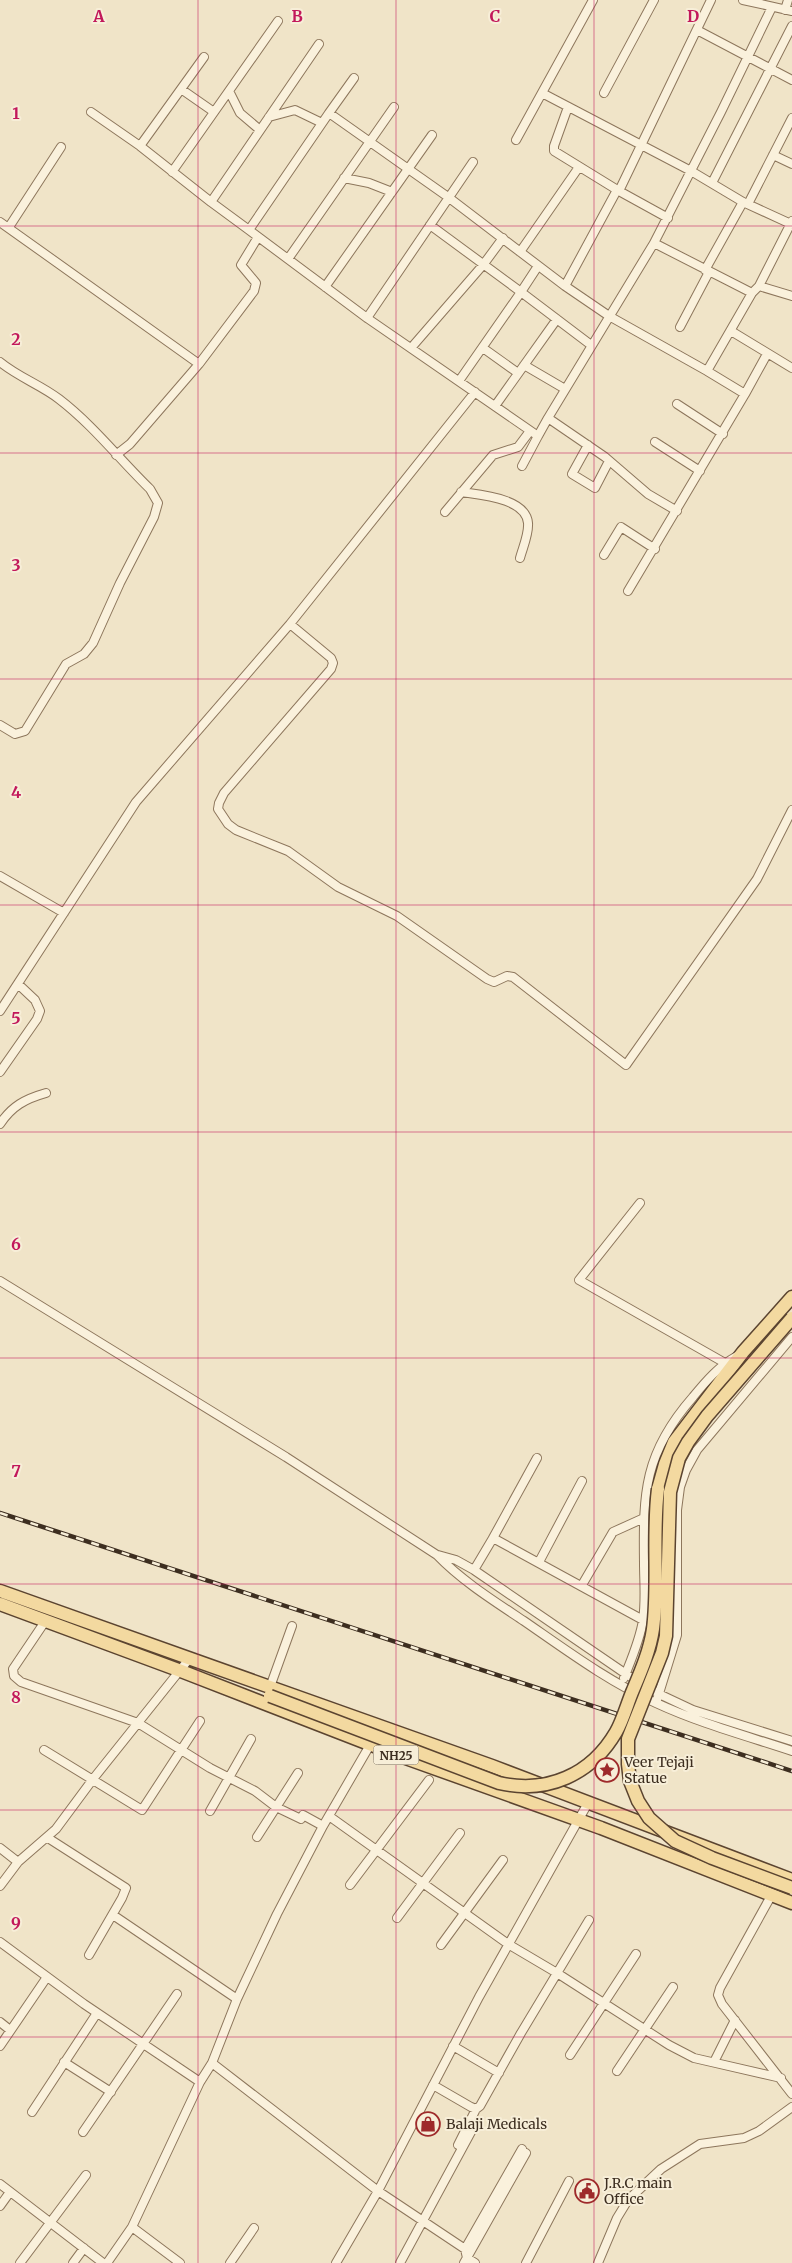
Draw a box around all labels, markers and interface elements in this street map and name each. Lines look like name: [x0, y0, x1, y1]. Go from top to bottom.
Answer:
text: A: [92, 6, 105, 26]
text: B: [291, 6, 303, 26]
text: C: [490, 6, 500, 26]
text: D: [687, 6, 699, 26]
text: 1: [12, 103, 20, 123]
text: 2: [11, 329, 21, 349]
text: 3: [11, 555, 21, 575]
text: 4: [11, 782, 21, 802]
text: 5: [11, 1008, 21, 1028]
text: 6: [11, 1234, 21, 1254]
text: 7: [11, 1461, 21, 1481]
text: 8: [11, 1687, 21, 1707]
road number: NH25: [374, 1746, 418, 1764]
place label: Veer Tejaji Statue: [623, 1753, 694, 1787]
place icon: Veer Tejaji Statue: [594, 1757, 620, 1783]
text: 9: [11, 1913, 21, 1933]
shop icon: Balaji Medicals: [415, 2111, 441, 2137]
place label: Balaji Medicals: [446, 2115, 547, 2133]
place label: J.R.C main Office: [603, 2174, 672, 2208]
public building icon: J.R.C main Office: [574, 2178, 600, 2204]

